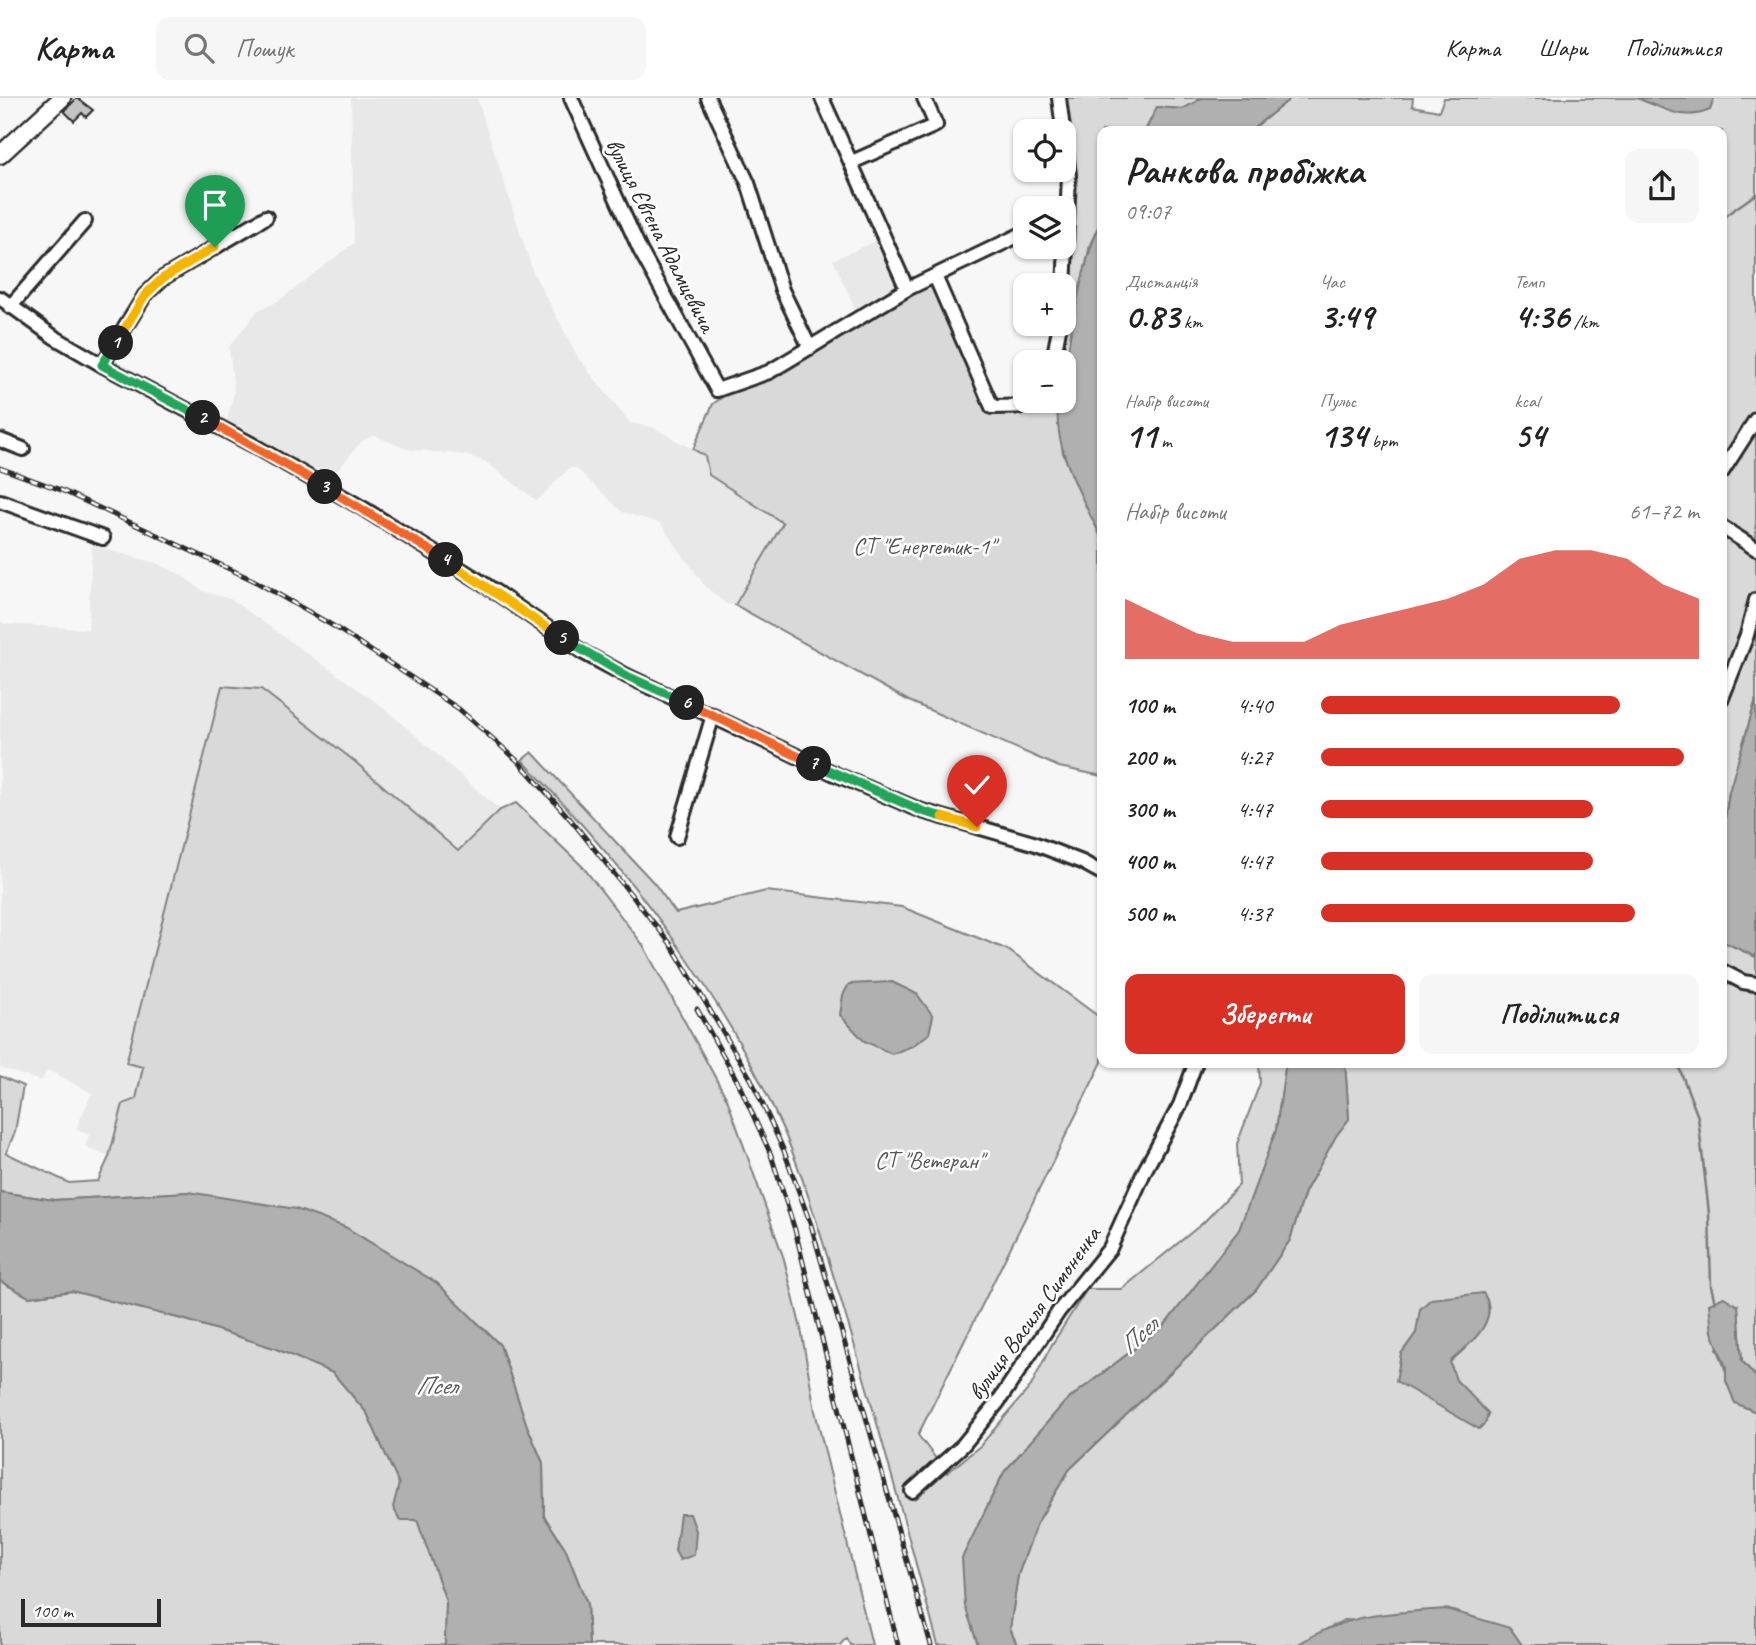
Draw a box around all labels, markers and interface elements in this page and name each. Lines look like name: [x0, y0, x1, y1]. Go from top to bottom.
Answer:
search box: [156, 17, 646, 80]
text: Карта: [35, 27, 114, 69]
icon: search: [180, 29, 218, 67]
text: Пошук: [236, 32, 294, 65]
text: Карта: [1445, 33, 1500, 63]
text: Шари: [1538, 33, 1588, 63]
text: Поділитися: [1626, 33, 1721, 63]
map controls: [1013, 119, 1076, 413]
button: locate: [1013, 119, 1076, 182]
street label: вулиця Євгена Адамцевича: [599, 133, 724, 339]
text: Ранкова пробіжка: [1125, 147, 1364, 194]
button: share: [1625, 149, 1699, 223]
pin: [185, 175, 245, 247]
icon: arrive: [196, 186, 234, 224]
button: layers: [1013, 196, 1076, 259]
text: 09:07: [1125, 197, 1171, 226]
text: Дистанція: [1125, 270, 1198, 294]
text: Час: [1320, 270, 1345, 294]
text: Темп: [1514, 270, 1545, 294]
button: +: [1013, 273, 1076, 336]
text: 0.83: [1125, 294, 1179, 339]
text: 3:49: [1320, 294, 1373, 339]
text: 4:36: [1514, 294, 1569, 339]
text: km: [1179, 310, 1202, 334]
text: /km: [1569, 310, 1599, 334]
pin: 1: [99, 326, 134, 360]
text: 1: [111, 330, 120, 354]
button: −: [1013, 350, 1076, 413]
text: Набір висоти: [1125, 389, 1208, 413]
text: Пульс: [1320, 389, 1356, 413]
text: kcal: [1514, 389, 1539, 413]
pin: 2: [186, 400, 220, 436]
text: 2: [198, 405, 207, 429]
text: 11: [1125, 413, 1157, 458]
text: 134: [1320, 413, 1367, 458]
text: 54: [1514, 413, 1545, 458]
text: m: [1157, 429, 1172, 453]
text: bpm: [1367, 429, 1398, 453]
pin: 3: [308, 470, 342, 504]
text: 3: [320, 474, 329, 498]
text: Набір висоти: [1125, 497, 1225, 526]
text: 61–72 m: [1629, 497, 1699, 526]
park label: СТ "Енергетик-1": [853, 531, 1000, 561]
pin: 4: [428, 542, 464, 578]
text: 4: [441, 547, 450, 571]
pin: 5: [544, 620, 580, 656]
text: 5: [557, 625, 566, 649]
pin: 6: [670, 686, 704, 720]
text: 6: [682, 690, 691, 714]
text: 100 m: [1125, 691, 1175, 720]
text: 4:40: [1237, 691, 1273, 720]
text: 200 m: [1125, 743, 1175, 772]
text: 4:27: [1237, 743, 1273, 772]
pin: 7: [796, 746, 832, 782]
text: 7: [809, 751, 818, 775]
pin: [947, 755, 1007, 827]
icon: check: [958, 766, 996, 804]
text: 300 m: [1125, 795, 1175, 824]
text: 4:47: [1237, 795, 1273, 824]
text: 400 m: [1125, 847, 1175, 876]
text: 4:47: [1237, 847, 1273, 876]
text: 500 m: [1125, 899, 1174, 928]
text: 4:37: [1237, 899, 1273, 928]
button: Зберегти: [1125, 974, 1405, 1054]
button: Поділитися: [1419, 974, 1699, 1054]
park label: СТ "Ветеран": [875, 1145, 989, 1175]
street label: вулиця Василя Симоненка: [961, 1219, 1108, 1406]
water label: Псел: [1112, 1306, 1168, 1361]
water label: Псел: [415, 1369, 461, 1402]
scale bar: [21, 1596, 161, 1628]
text: 100 m: [32, 1599, 73, 1623]

